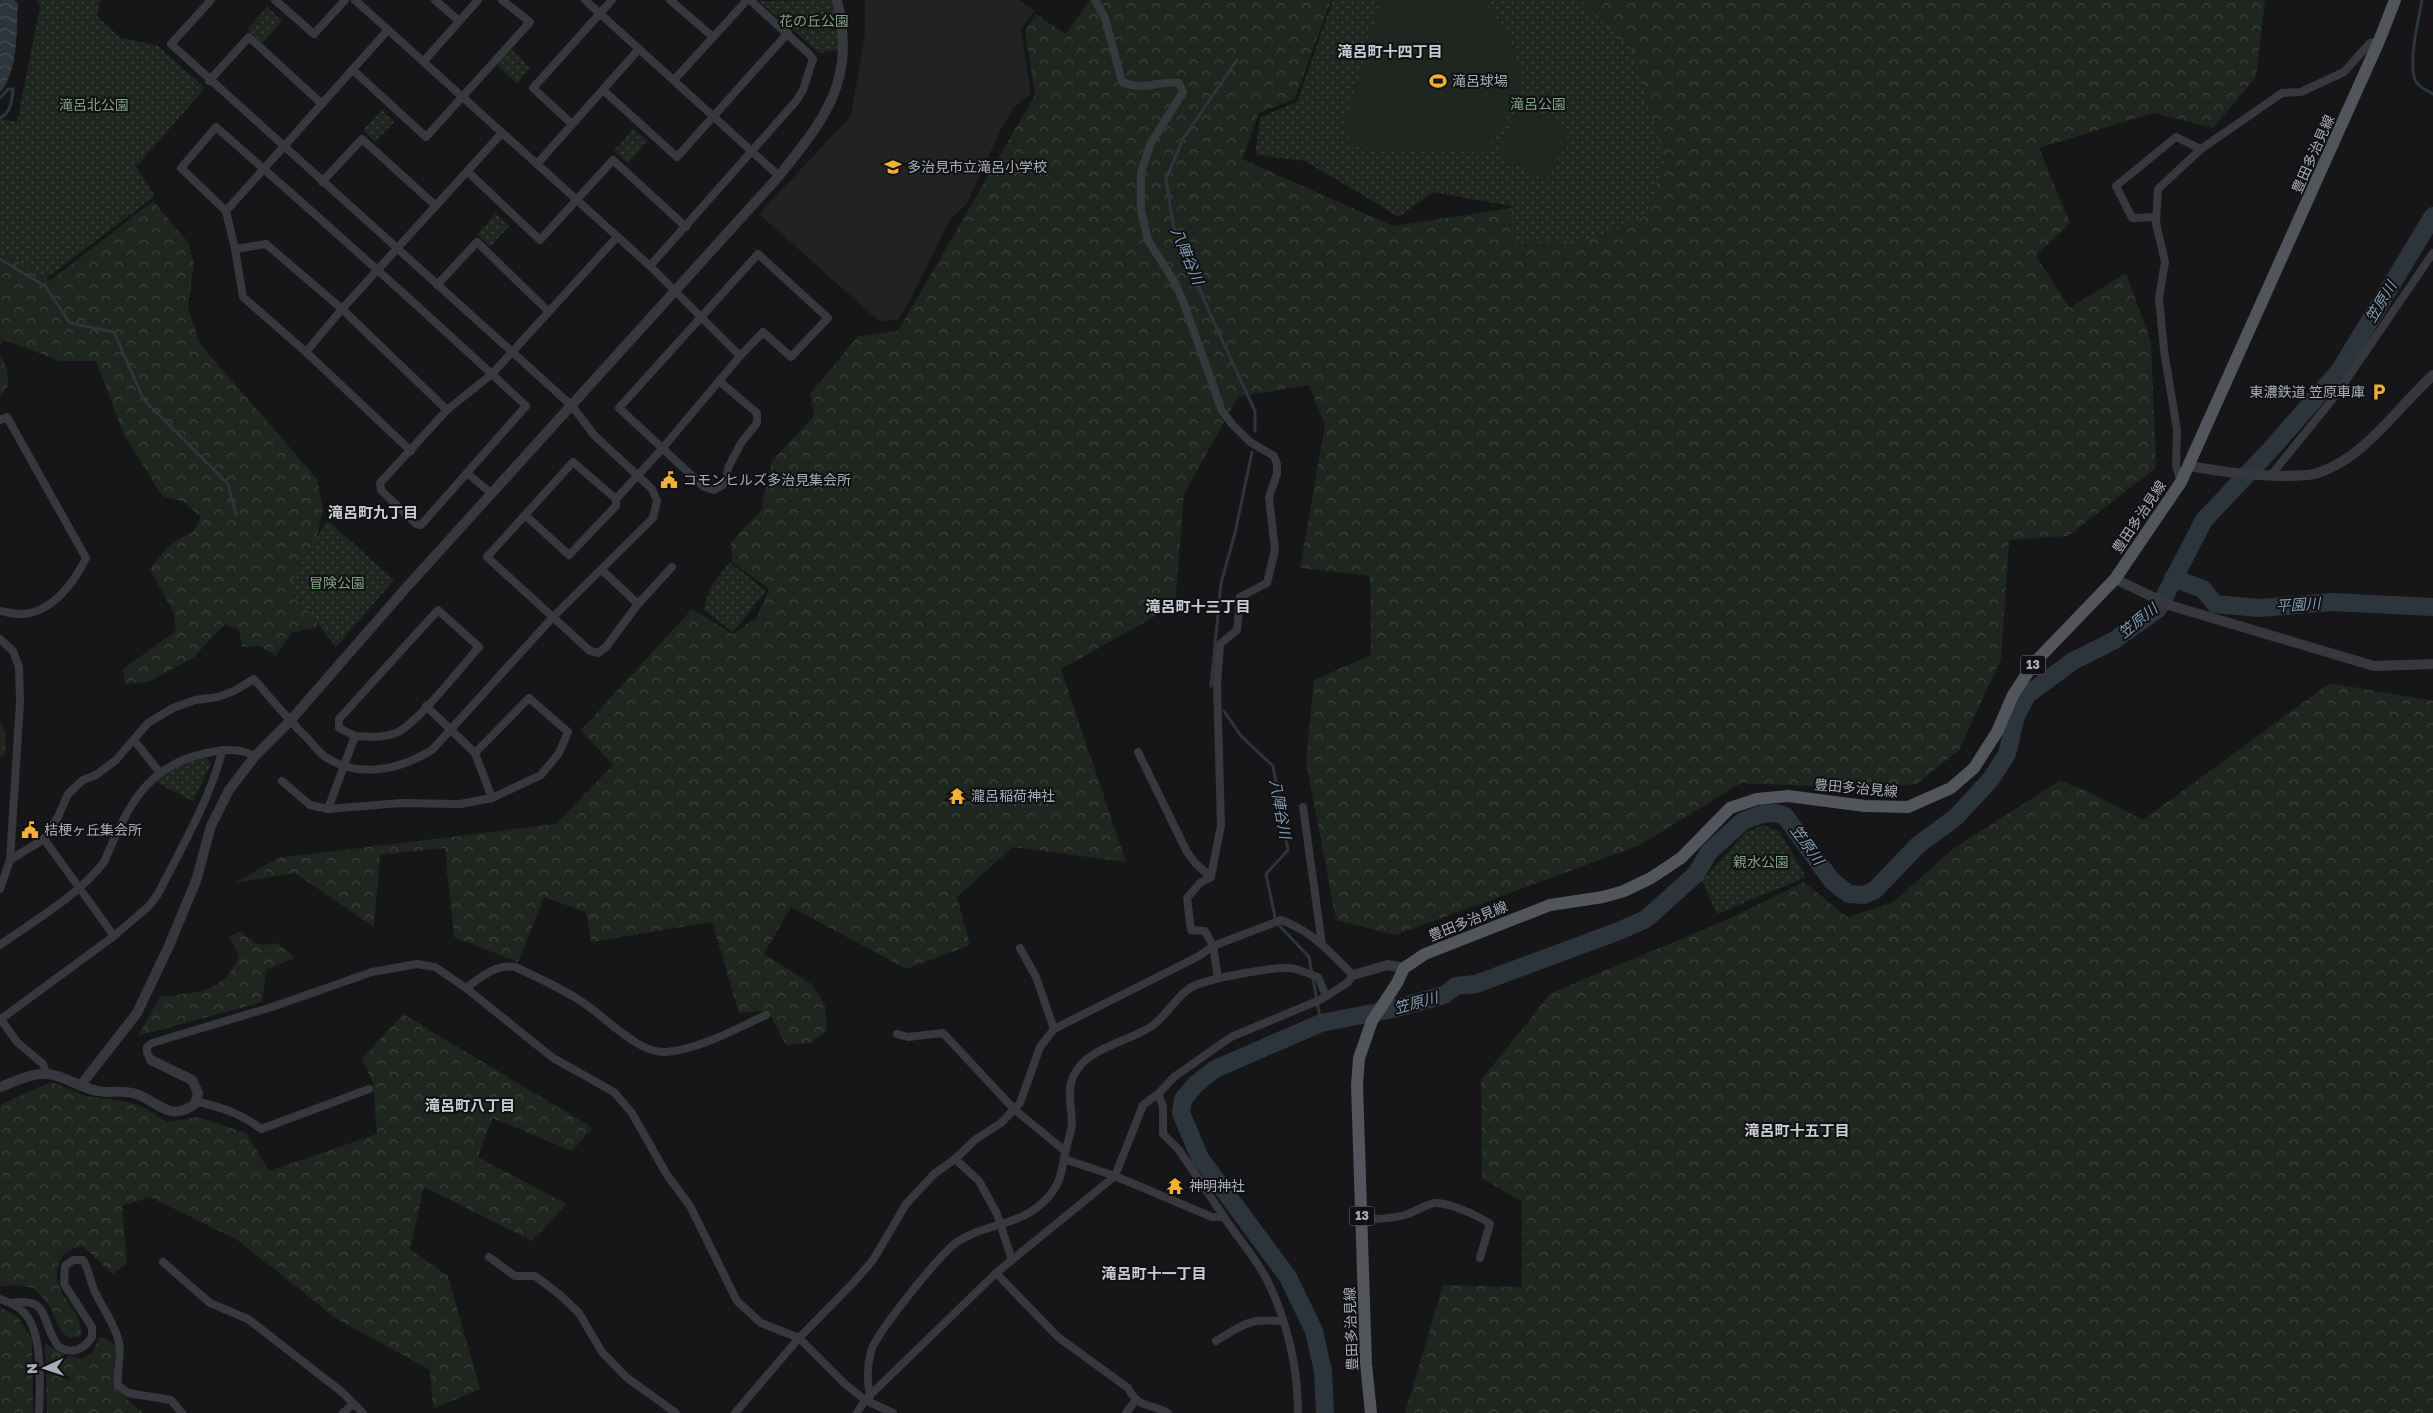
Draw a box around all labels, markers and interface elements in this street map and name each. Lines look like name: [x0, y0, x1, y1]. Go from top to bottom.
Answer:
park label: 花の丘公園: [779, 12, 849, 29]
district label: 滝呂町十四丁目: [1337, 42, 1443, 60]
sports icon: 滝呂球場: [1428, 71, 1448, 91]
place label: 滝呂球場: [1452, 72, 1508, 89]
park label: 滝呂公園: [1510, 95, 1566, 112]
park label: 滝呂北公園: [59, 96, 129, 113]
street label: 豊田多治見線: [2288, 112, 2337, 196]
school or university icon: 多治見市立滝呂小学校: [883, 157, 903, 177]
place label: 多治見市立滝呂小学校: [907, 158, 1047, 175]
water label: 八陣谷川: [1168, 224, 1209, 289]
water label: 笠原川: [2361, 276, 2400, 325]
parking icon: 東濃鉄道 笠原車庫: [2369, 382, 2389, 402]
place label: 東濃鉄道 笠原車庫: [2250, 383, 2365, 400]
public building icon: コモンヒルズ多治見集会所: [659, 470, 679, 490]
place label: コモンヒルズ多治見集会所: [683, 471, 851, 488]
street label: 豊田多治見線: [2108, 477, 2169, 556]
district label: 滝呂町九丁目: [328, 503, 418, 521]
park label: 冒険公園: [309, 574, 365, 591]
water label: 平園川: [2275, 593, 2323, 615]
district label: 滝呂町十三丁目: [1145, 597, 1251, 615]
water label: 笠原川: [2114, 598, 2162, 641]
road number: 13: [2020, 656, 2046, 674]
street label: 豊田多治見線: [1813, 775, 1899, 800]
water label: 八陣谷川: [1267, 778, 1295, 842]
temple icon: 瀧呂稲荷神社: [947, 786, 967, 806]
place label: 瀧呂稲荷神社: [971, 787, 1055, 804]
public building icon: 桔梗ヶ丘集会所: [20, 820, 40, 840]
place label: 桔梗ヶ丘集会所: [44, 821, 142, 838]
water label: 笠原川: [1787, 821, 1829, 870]
park label: 親水公園: [1733, 853, 1789, 870]
street label: 豊田多治見線: [1426, 897, 1510, 944]
water label: 笠原川: [1392, 987, 1442, 1017]
district label: 滝呂町八丁目: [425, 1096, 515, 1114]
district label: 滝呂町十五丁目: [1744, 1121, 1850, 1139]
temple icon: 神明神社: [1165, 1176, 1185, 1196]
place label: 神明神社: [1189, 1177, 1245, 1194]
road number: 13: [1350, 1206, 1374, 1226]
district label: 滝呂町十一丁目: [1101, 1264, 1207, 1282]
street label: 豊田多治見線: [1341, 1287, 1360, 1371]
north arrow: [20, 1343, 70, 1393]
text: N: [23, 1363, 40, 1374]

